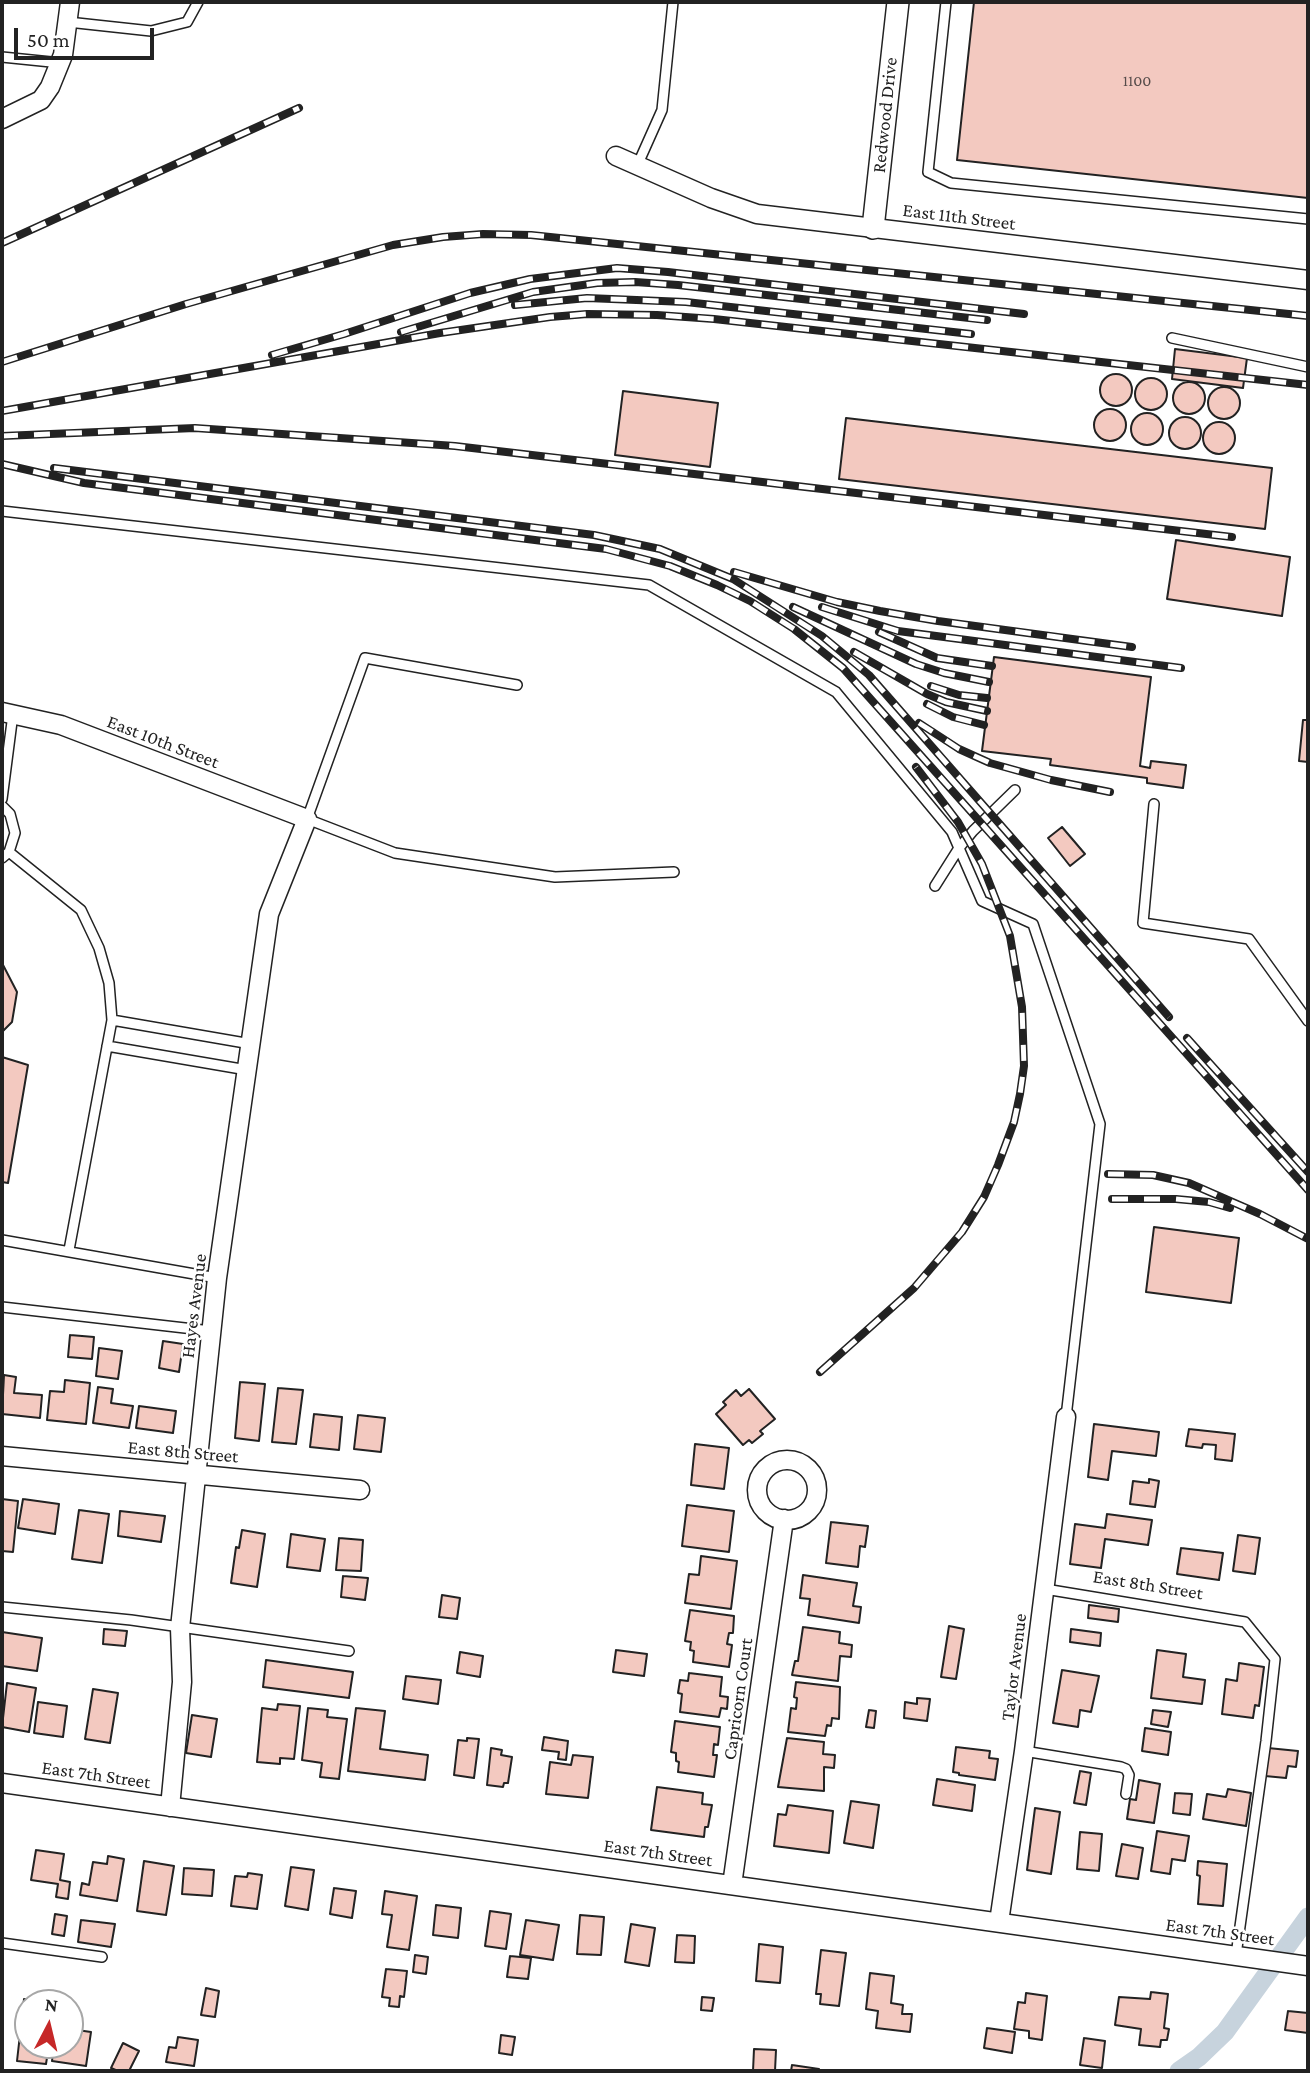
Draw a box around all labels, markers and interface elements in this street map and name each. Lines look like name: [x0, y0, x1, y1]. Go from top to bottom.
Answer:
scale bar: [18, 14, 158, 58]
text: 50 m: [27, 28, 70, 52]
street label: Redwood Drive: [868, 56, 902, 174]
house number: 1100: [1123, 71, 1151, 91]
street label: East 11th Street: [901, 199, 1017, 235]
street label: East 10th Street: [104, 710, 222, 774]
street label: Hayes Avenue: [176, 1252, 212, 1360]
street label: East 8th Street: [127, 1436, 239, 1468]
street label: East 8th Street: [1091, 1565, 1205, 1605]
street label: Taylor Avenue: [996, 1612, 1032, 1722]
street label: Capricorn Court: [718, 1637, 758, 1761]
street label: East 7th Street: [40, 1756, 152, 1794]
street label: East 7th Street: [602, 1834, 714, 1872]
street label: East 7th Street: [1164, 1913, 1276, 1951]
north arrow: [14, 1989, 84, 2059]
text: N: [44, 1993, 59, 2016]

